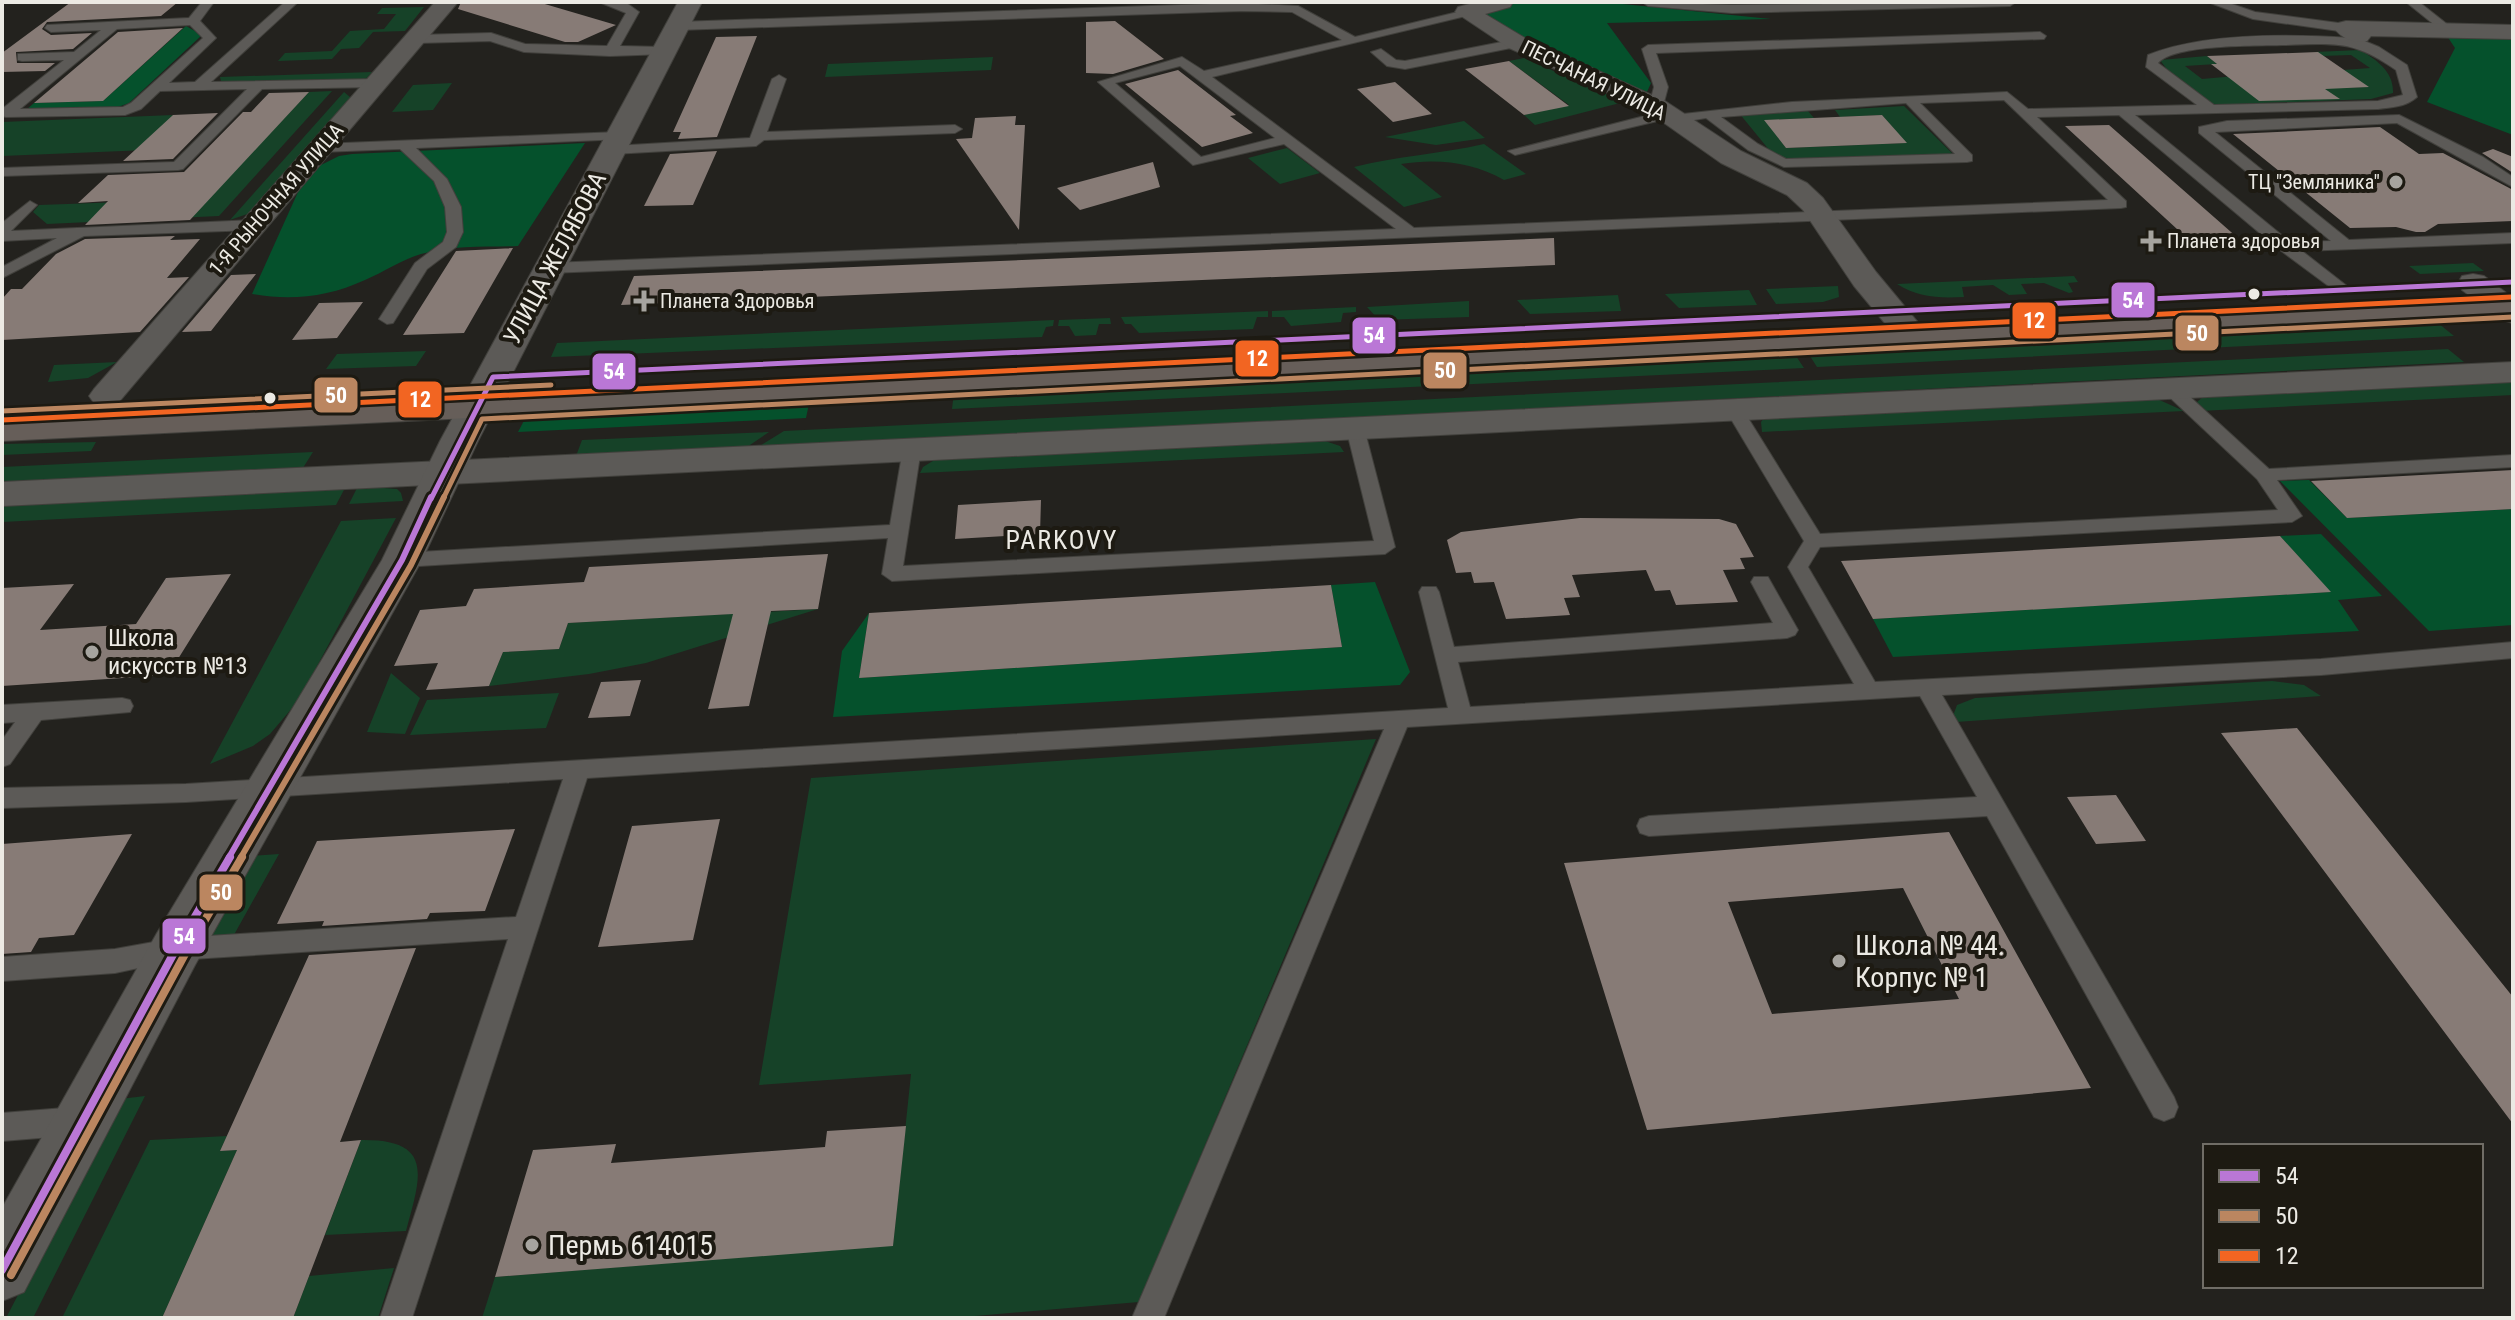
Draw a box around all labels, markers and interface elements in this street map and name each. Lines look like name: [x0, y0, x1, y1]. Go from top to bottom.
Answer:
street label: ПЕСЧАНАЯ УЛИЦА: [1518, 35, 1670, 125]
street label: 1-Я РЫНОЧНАЯ УЛИЦА: [204, 118, 349, 280]
street label: УЛИЦА ЖЕЛЯБОВА: [498, 167, 612, 349]
place label: ТЦ "Земляника": [2248, 170, 2380, 194]
marker: ТЦ "Земляника": [2387, 173, 2405, 191]
place label: Планета здоровья: [2167, 229, 2320, 253]
marker: Планета здоровья: [2142, 232, 2160, 250]
line badge: 54: [2110, 281, 2156, 319]
unlabelled marker: [2246, 286, 2262, 302]
text: 54: [2122, 288, 2144, 313]
place label: Планета Здоровья: [660, 289, 814, 313]
marker: Планета Здоровья: [635, 292, 653, 310]
line badge: 12: [2011, 301, 2057, 340]
text: 12: [2023, 308, 2045, 333]
line badge: 50: [2174, 314, 2220, 352]
line badge: 54: [1351, 316, 1397, 355]
text: 50: [2186, 321, 2208, 346]
text: 54: [1363, 323, 1385, 348]
line badge: 12: [1234, 339, 1280, 378]
text: 12: [1246, 346, 1268, 371]
line badge: 50: [1422, 351, 1468, 390]
line badge: 54: [591, 352, 637, 391]
text: 50: [1434, 358, 1456, 383]
text: 54: [603, 359, 625, 384]
line badge: 50: [313, 376, 359, 414]
line badge: 12: [397, 380, 443, 419]
text: 50: [325, 383, 347, 408]
text: 12: [409, 387, 431, 412]
unlabelled marker: [262, 390, 278, 406]
district label: PARKOVY: [1006, 525, 1118, 555]
place label: Школа искусств №13: [108, 624, 248, 680]
marker: Школа искусств №13: [83, 643, 101, 661]
line badge: 50: [198, 873, 244, 912]
text: 50: [210, 880, 232, 905]
line badge: 54: [161, 917, 207, 955]
text: 54: [173, 924, 195, 949]
place label: Школа № 44. Корпус № 1: [1855, 929, 2005, 994]
marker: Школа № 44. Корпус № 1: [1830, 952, 1848, 970]
legend: [2203, 1144, 2483, 1288]
text: 54: [2275, 1162, 2299, 1190]
text: 50: [2275, 1202, 2299, 1230]
place label: Пермь 614015: [548, 1229, 713, 1262]
marker: Пермь 614015: [523, 1236, 541, 1254]
text: 12: [2275, 1242, 2299, 1270]

